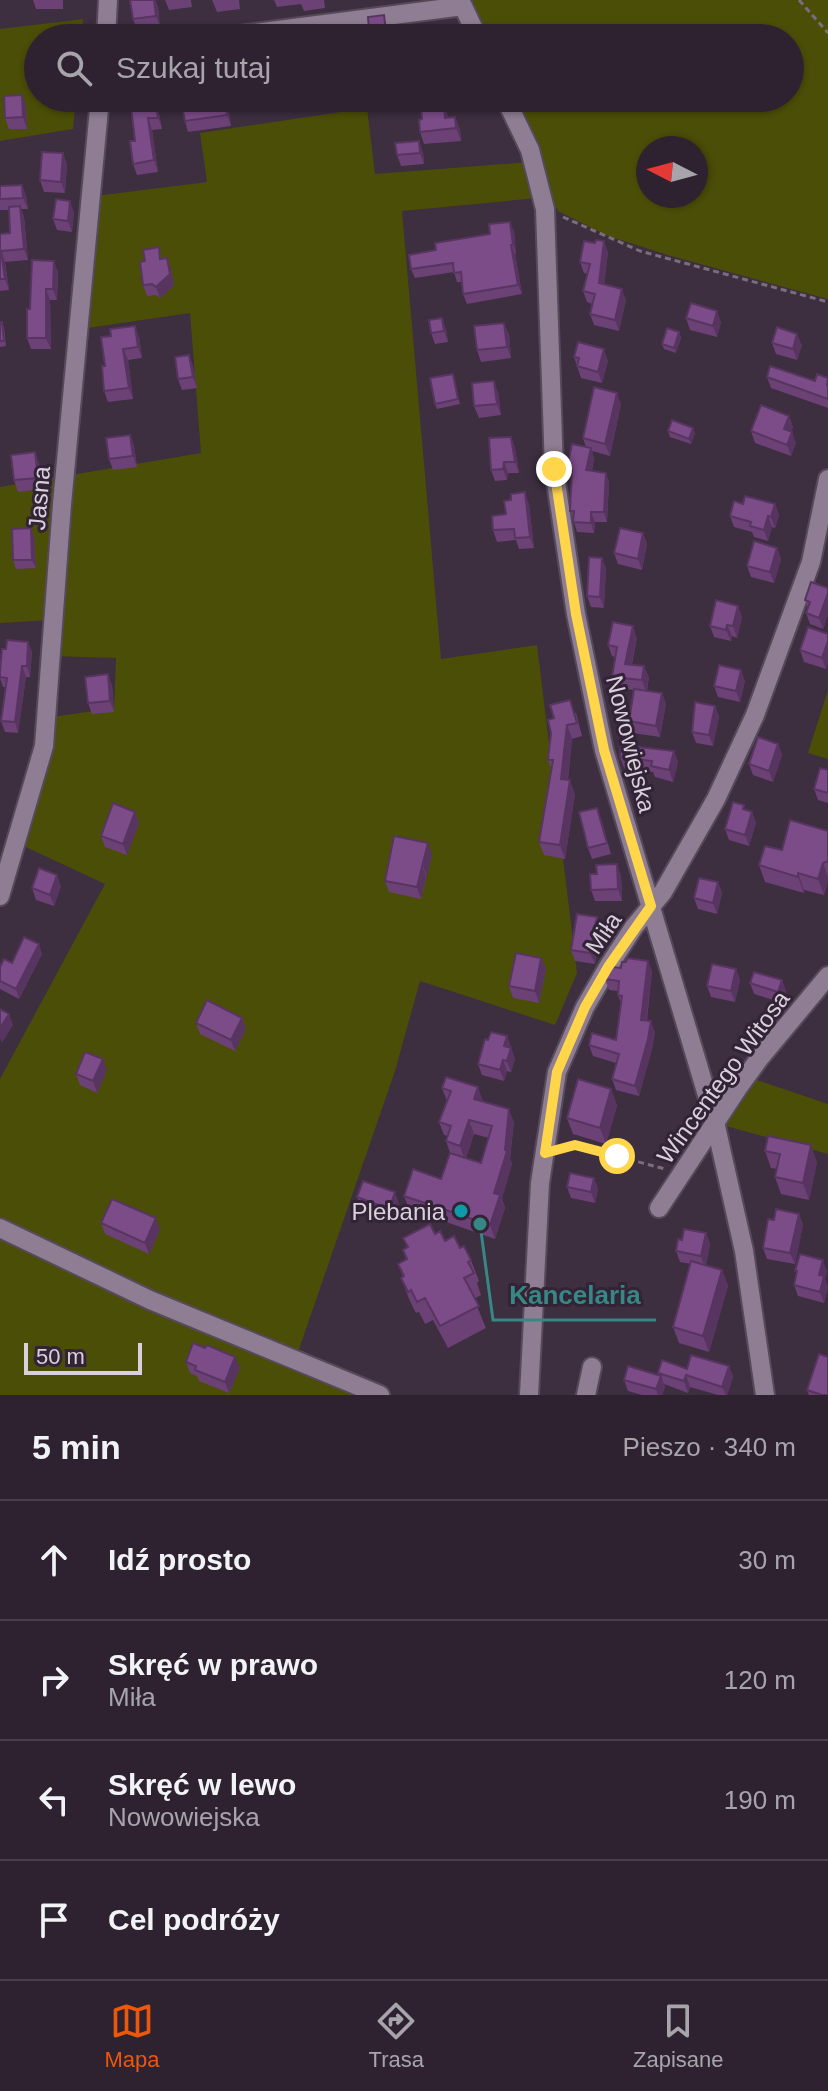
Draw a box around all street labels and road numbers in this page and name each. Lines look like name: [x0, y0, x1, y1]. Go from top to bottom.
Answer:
street label: Jasna: [23, 464, 55, 531]
street label: Nowowiejska: [601, 673, 661, 816]
street label: Miła: [580, 907, 627, 959]
street label: Wincentego Witosa: [651, 985, 795, 1169]

